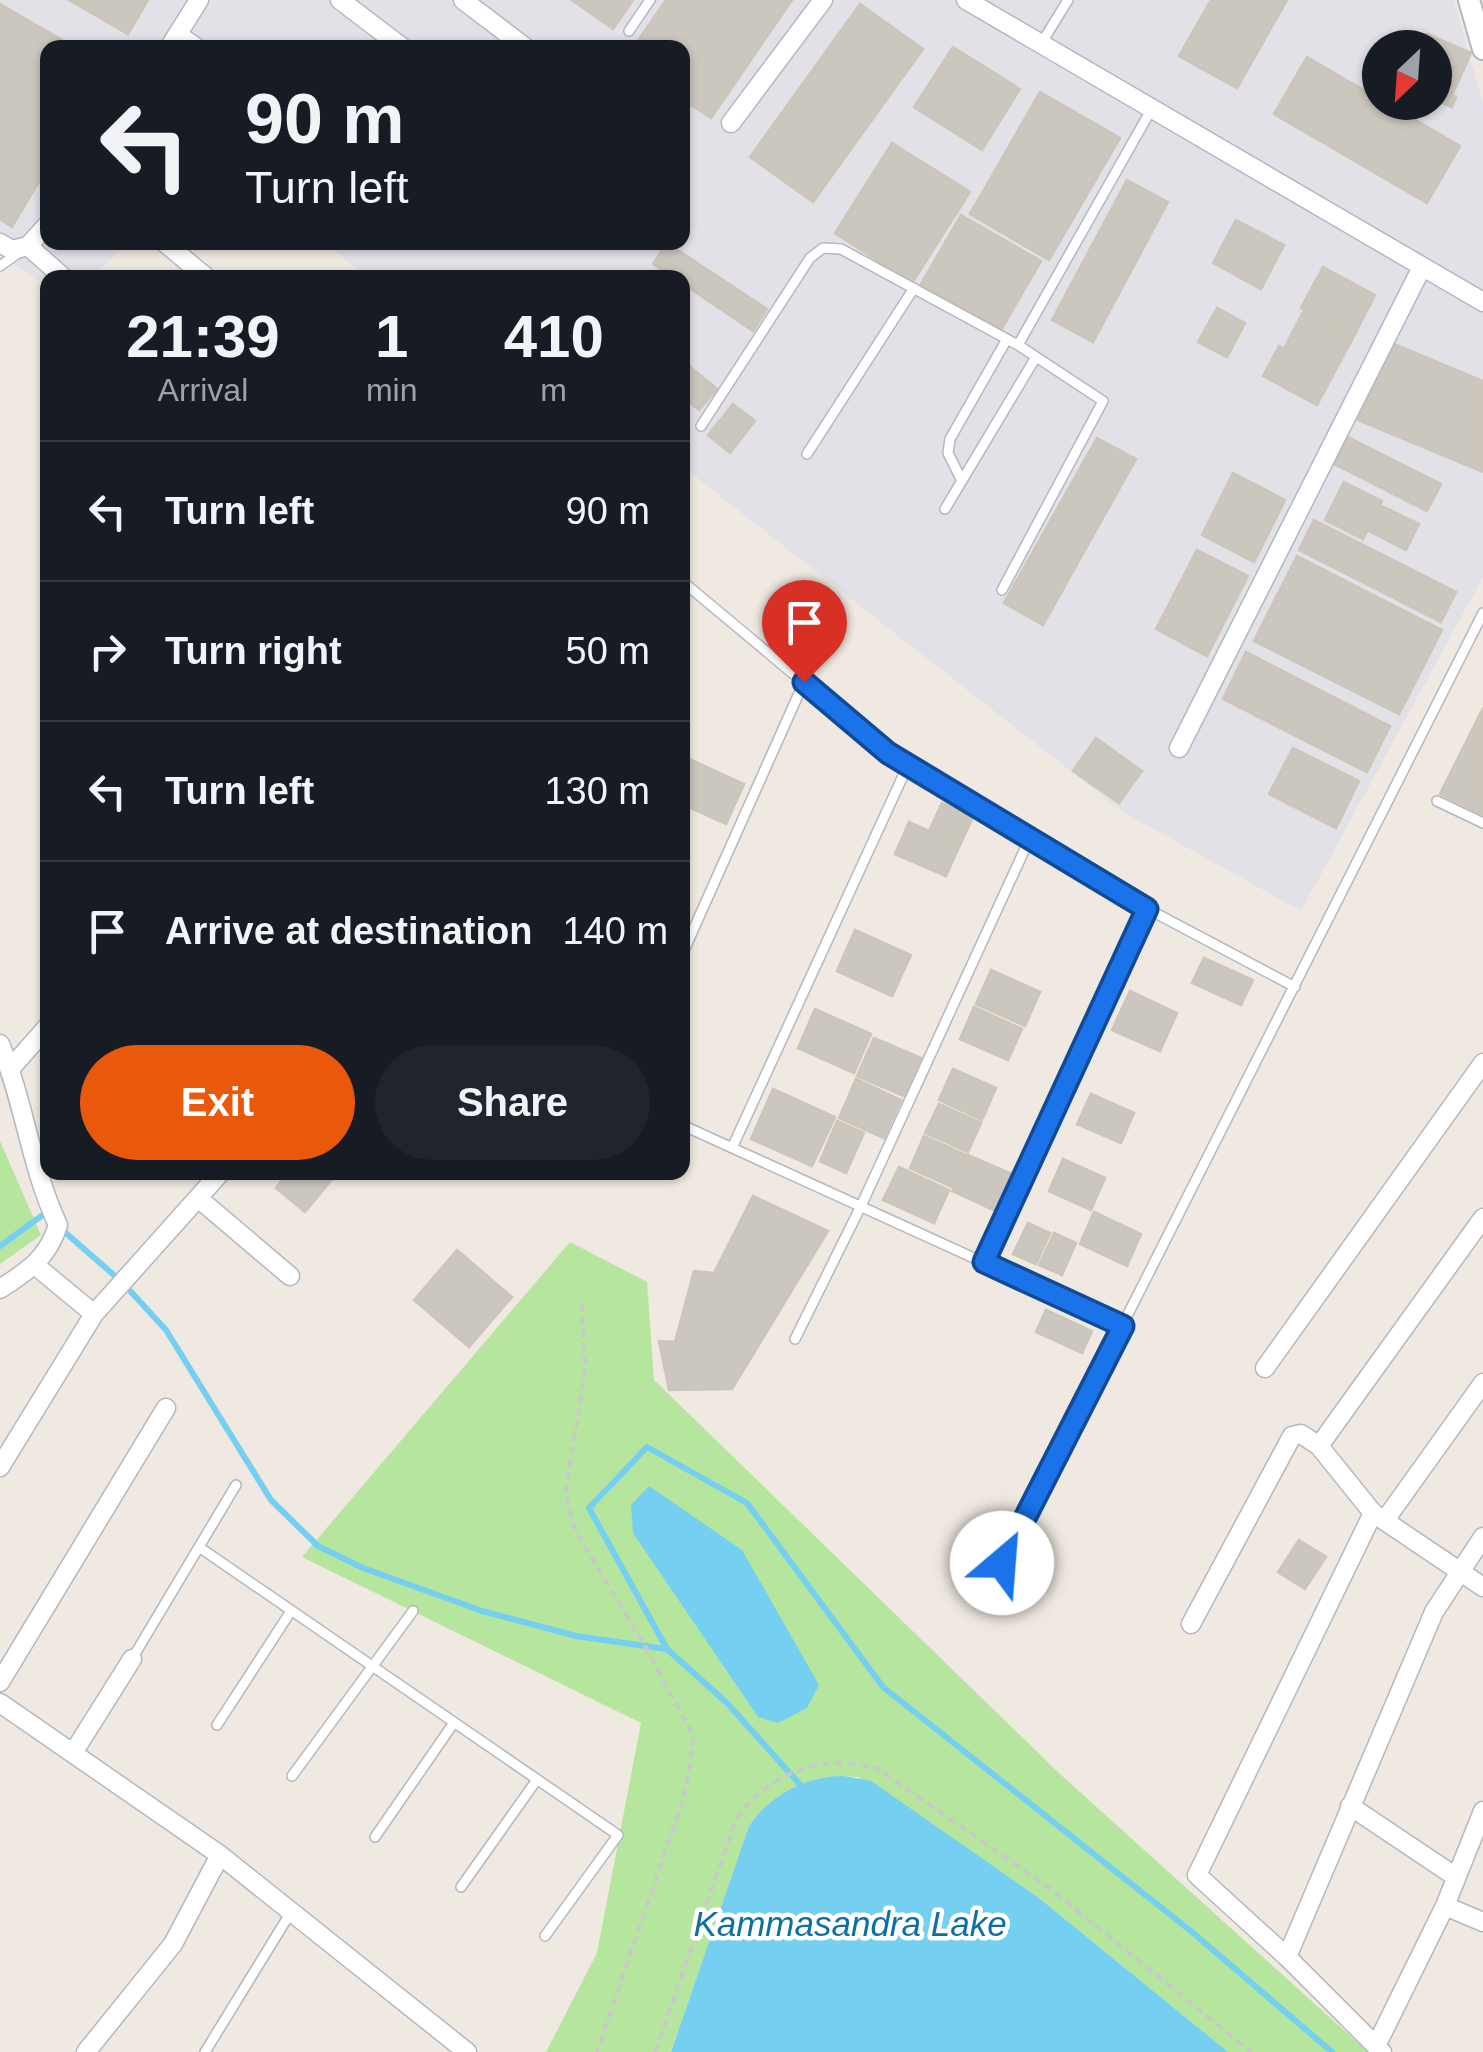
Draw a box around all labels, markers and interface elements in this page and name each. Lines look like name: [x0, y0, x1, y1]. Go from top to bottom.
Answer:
north arrow: [1362, 30, 1452, 120]
map controls: [1362, 30, 1452, 120]
icon: left: [80, 80, 210, 210]
text: 90 m: [245, 80, 405, 158]
text: Turn left: [245, 162, 408, 213]
text: 21:39: [126, 303, 280, 370]
text: 1: [375, 303, 408, 370]
text: 410: [504, 303, 604, 370]
text: Arrival: [158, 372, 248, 408]
text: min: [366, 372, 417, 408]
text: m: [540, 372, 567, 408]
icon: left: [80, 484, 135, 539]
text: Turn left: [165, 490, 314, 532]
text: 90 m: [566, 490, 650, 532]
pin: [762, 580, 847, 683]
icon: arrive: [777, 595, 832, 650]
icon: right: [80, 624, 135, 679]
text: Turn right: [165, 630, 342, 672]
text: 50 m: [566, 630, 650, 672]
icon: left: [80, 764, 135, 819]
text: Turn left: [165, 770, 314, 812]
text: 130 m: [544, 770, 650, 812]
icon: arrive: [80, 904, 135, 959]
text: Arrive at destination: [165, 910, 532, 952]
text: 140 m: [562, 910, 668, 952]
button: Exit: [80, 1045, 355, 1160]
button: Share: [375, 1045, 650, 1160]
position arrow: [950, 1511, 1054, 1615]
water label: Kammasandra Lake: [693, 1904, 1007, 1943]

